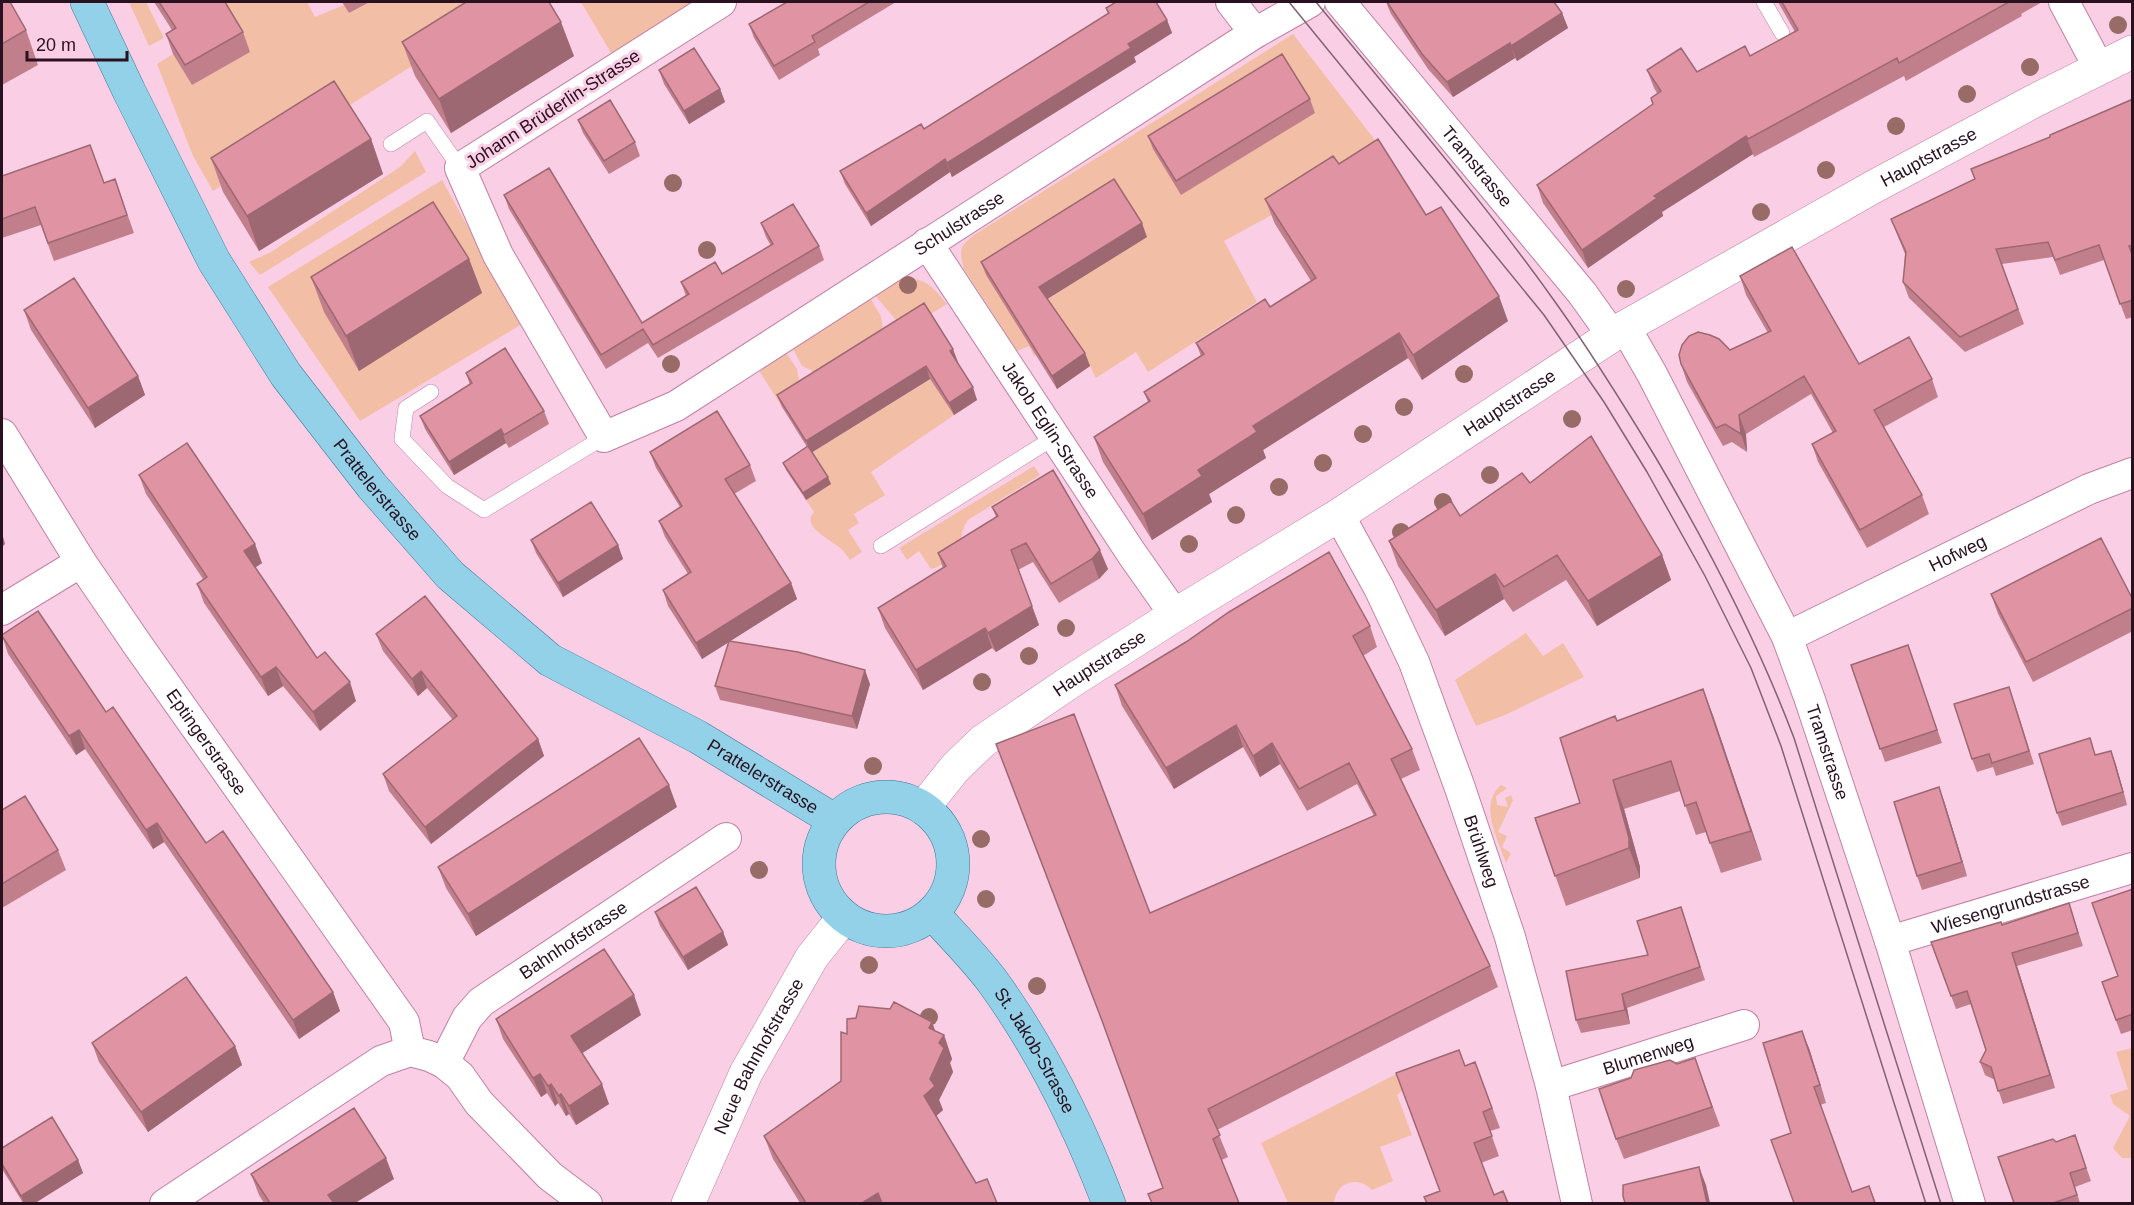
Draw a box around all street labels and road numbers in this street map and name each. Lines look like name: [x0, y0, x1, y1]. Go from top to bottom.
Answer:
street label: Johann Brüderlin-Strasse: [462, 45, 644, 173]
street label: Tramstrasse: [1437, 122, 1516, 211]
street label: Hauptstrasse: [1877, 123, 1980, 191]
street label: Schulstrasse: [910, 187, 1008, 260]
street label: Jakob Eglin-Strasse: [998, 358, 1103, 502]
street label: Hauptstrasse: [1460, 365, 1559, 440]
street label: Prattelerstrasse: [329, 435, 425, 545]
street label: Hofweg: [1926, 531, 1989, 576]
street label: Hauptstrasse: [1049, 626, 1149, 701]
street label: Eptingerstrasse: [162, 685, 251, 799]
street label: Tramstrasse: [1802, 702, 1853, 803]
street label: Prattelerstrasse: [704, 735, 822, 818]
street label: Brühlweg: [1460, 813, 1503, 890]
street label: Wiesengrundstrasse: [1929, 871, 2092, 938]
street label: Bahnhofstrasse: [516, 897, 631, 983]
street label: Neue Bahnhofstrasse: [710, 975, 808, 1137]
street label: St. Jakob-Strasse: [990, 984, 1079, 1117]
street label: Blumenweg: [1600, 1032, 1696, 1079]

